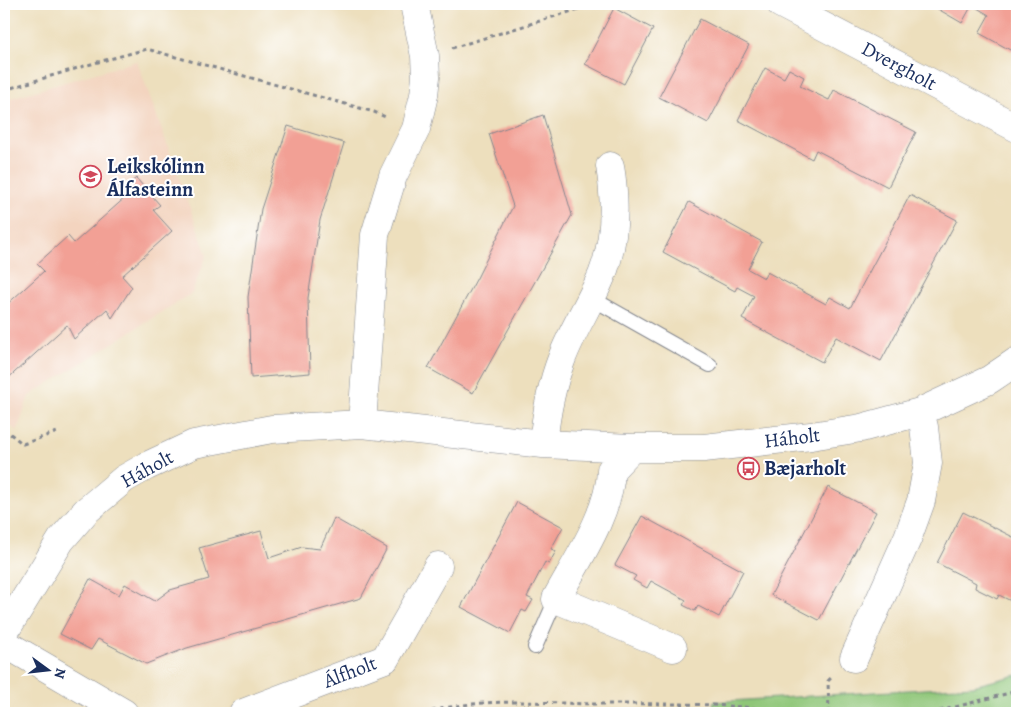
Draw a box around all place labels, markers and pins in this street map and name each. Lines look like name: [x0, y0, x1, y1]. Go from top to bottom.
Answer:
place label: Leikskólinn Álfasteinn: [106, 153, 205, 203]
school or university icon: Leikskólinn Álfasteinn: [79, 165, 103, 189]
place label: Bæjarholt: [764, 455, 847, 482]
bus stop icon: Bæjarholt: [736, 456, 760, 480]

